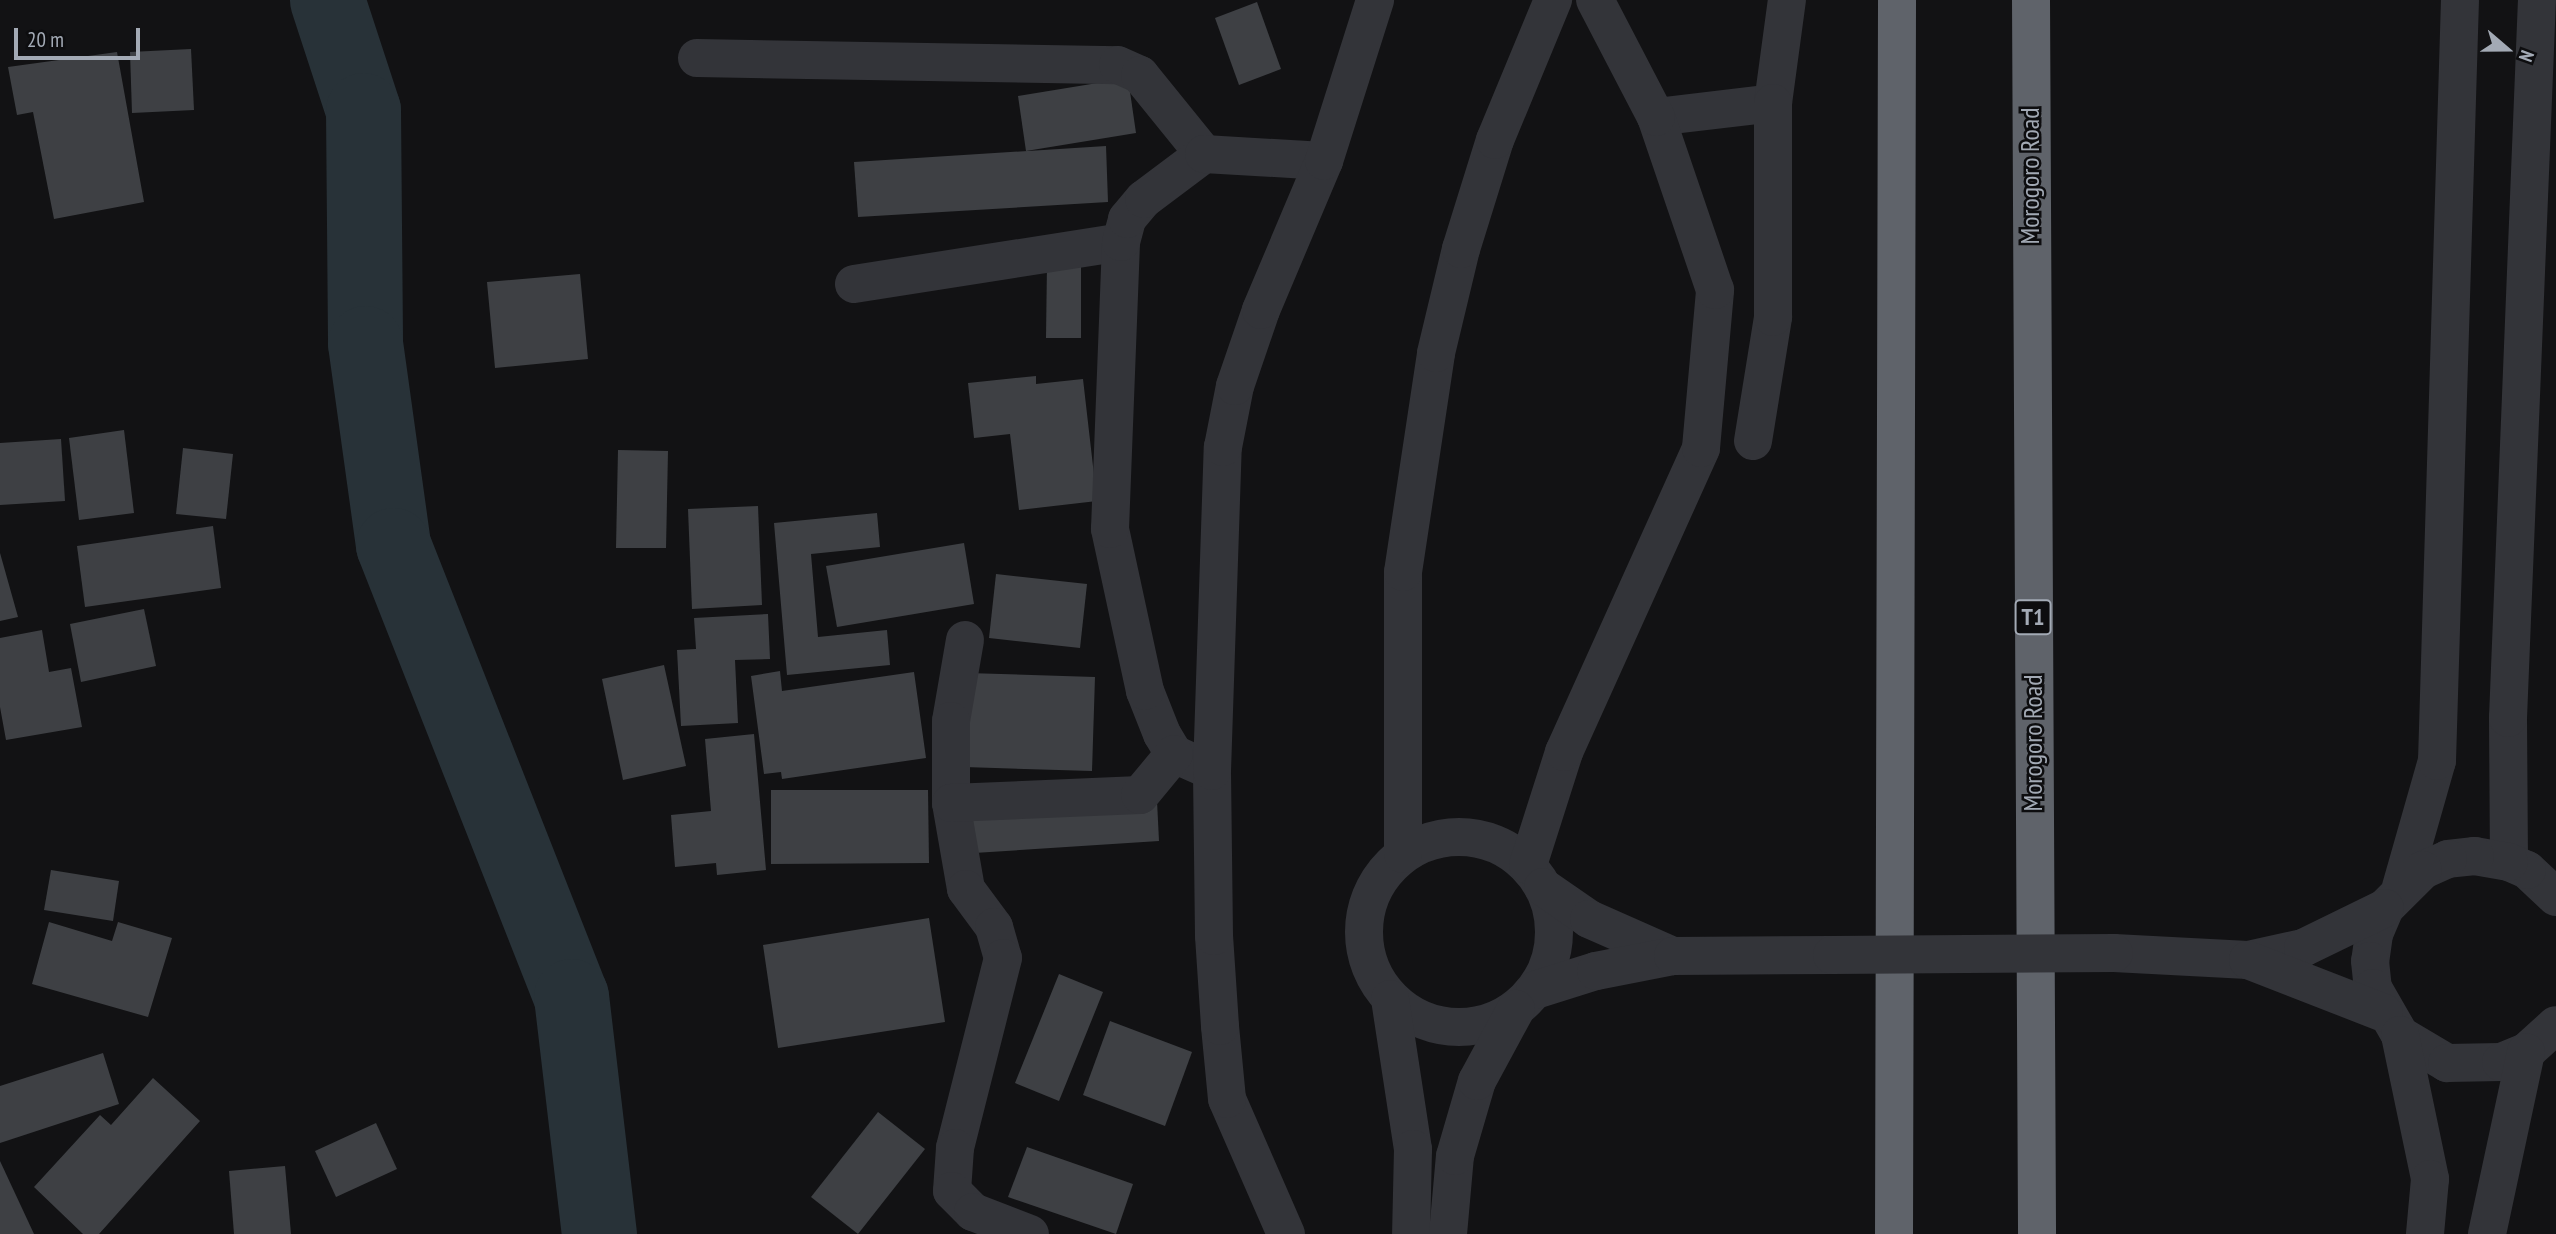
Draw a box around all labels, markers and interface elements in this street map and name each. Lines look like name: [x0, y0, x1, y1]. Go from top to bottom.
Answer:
scale bar: [18, 14, 144, 58]
north arrow: [2472, 14, 2542, 84]
text: 20 m: [27, 26, 64, 53]
text: N: [2514, 47, 2540, 65]
street label: Morogoro Road: [2014, 108, 2046, 244]
road number: T1: [2014, 596, 2052, 638]
street label: Morogoro Road: [2017, 675, 2049, 811]

